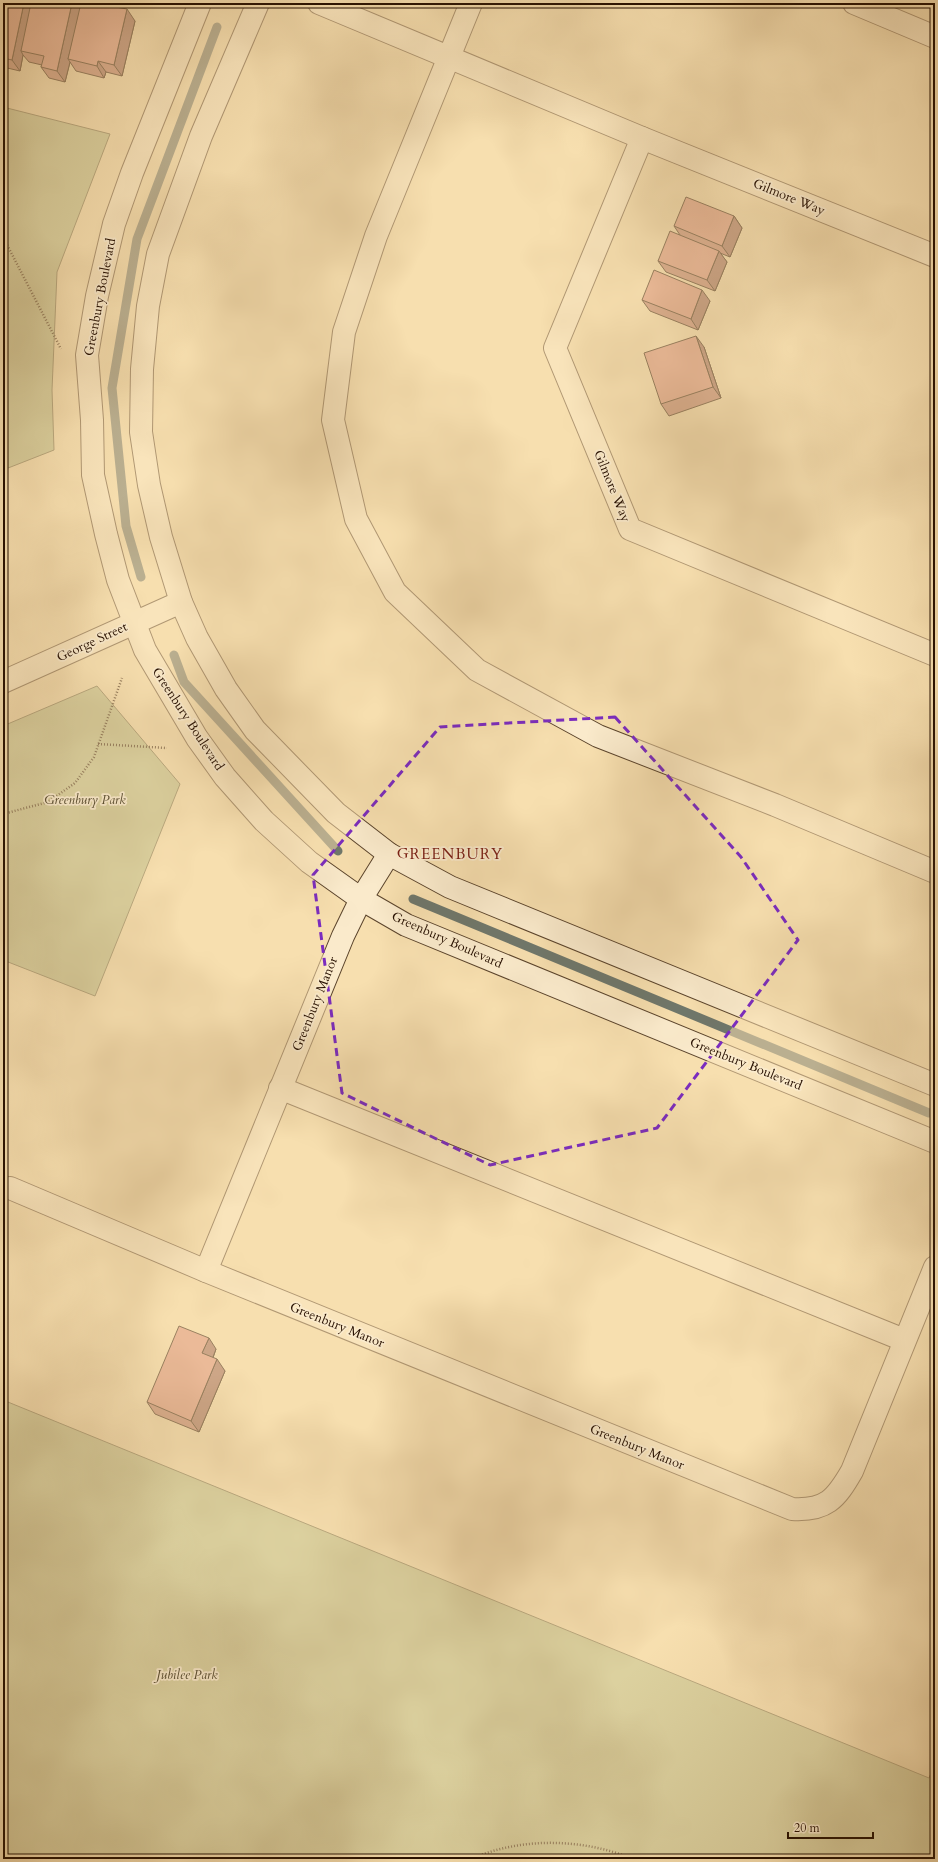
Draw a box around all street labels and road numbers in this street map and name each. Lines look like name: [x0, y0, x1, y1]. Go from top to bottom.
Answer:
street label: Gilmore Way: [750, 174, 828, 220]
street label: Greenbury Boulevard: [80, 237, 120, 357]
street label: Gilmore Way: [589, 447, 635, 525]
street label: George Street: [54, 618, 130, 666]
street label: Greenbury Boulevard: [148, 664, 228, 774]
street label: Greenbury Boulevard: [389, 907, 505, 973]
street label: Greenbury Manor: [288, 954, 342, 1054]
street label: Greenbury Boulevard: [687, 1033, 805, 1095]
street label: Greenbury Manor: [287, 1298, 387, 1352]
street label: Greenbury Manor: [587, 1420, 687, 1474]

